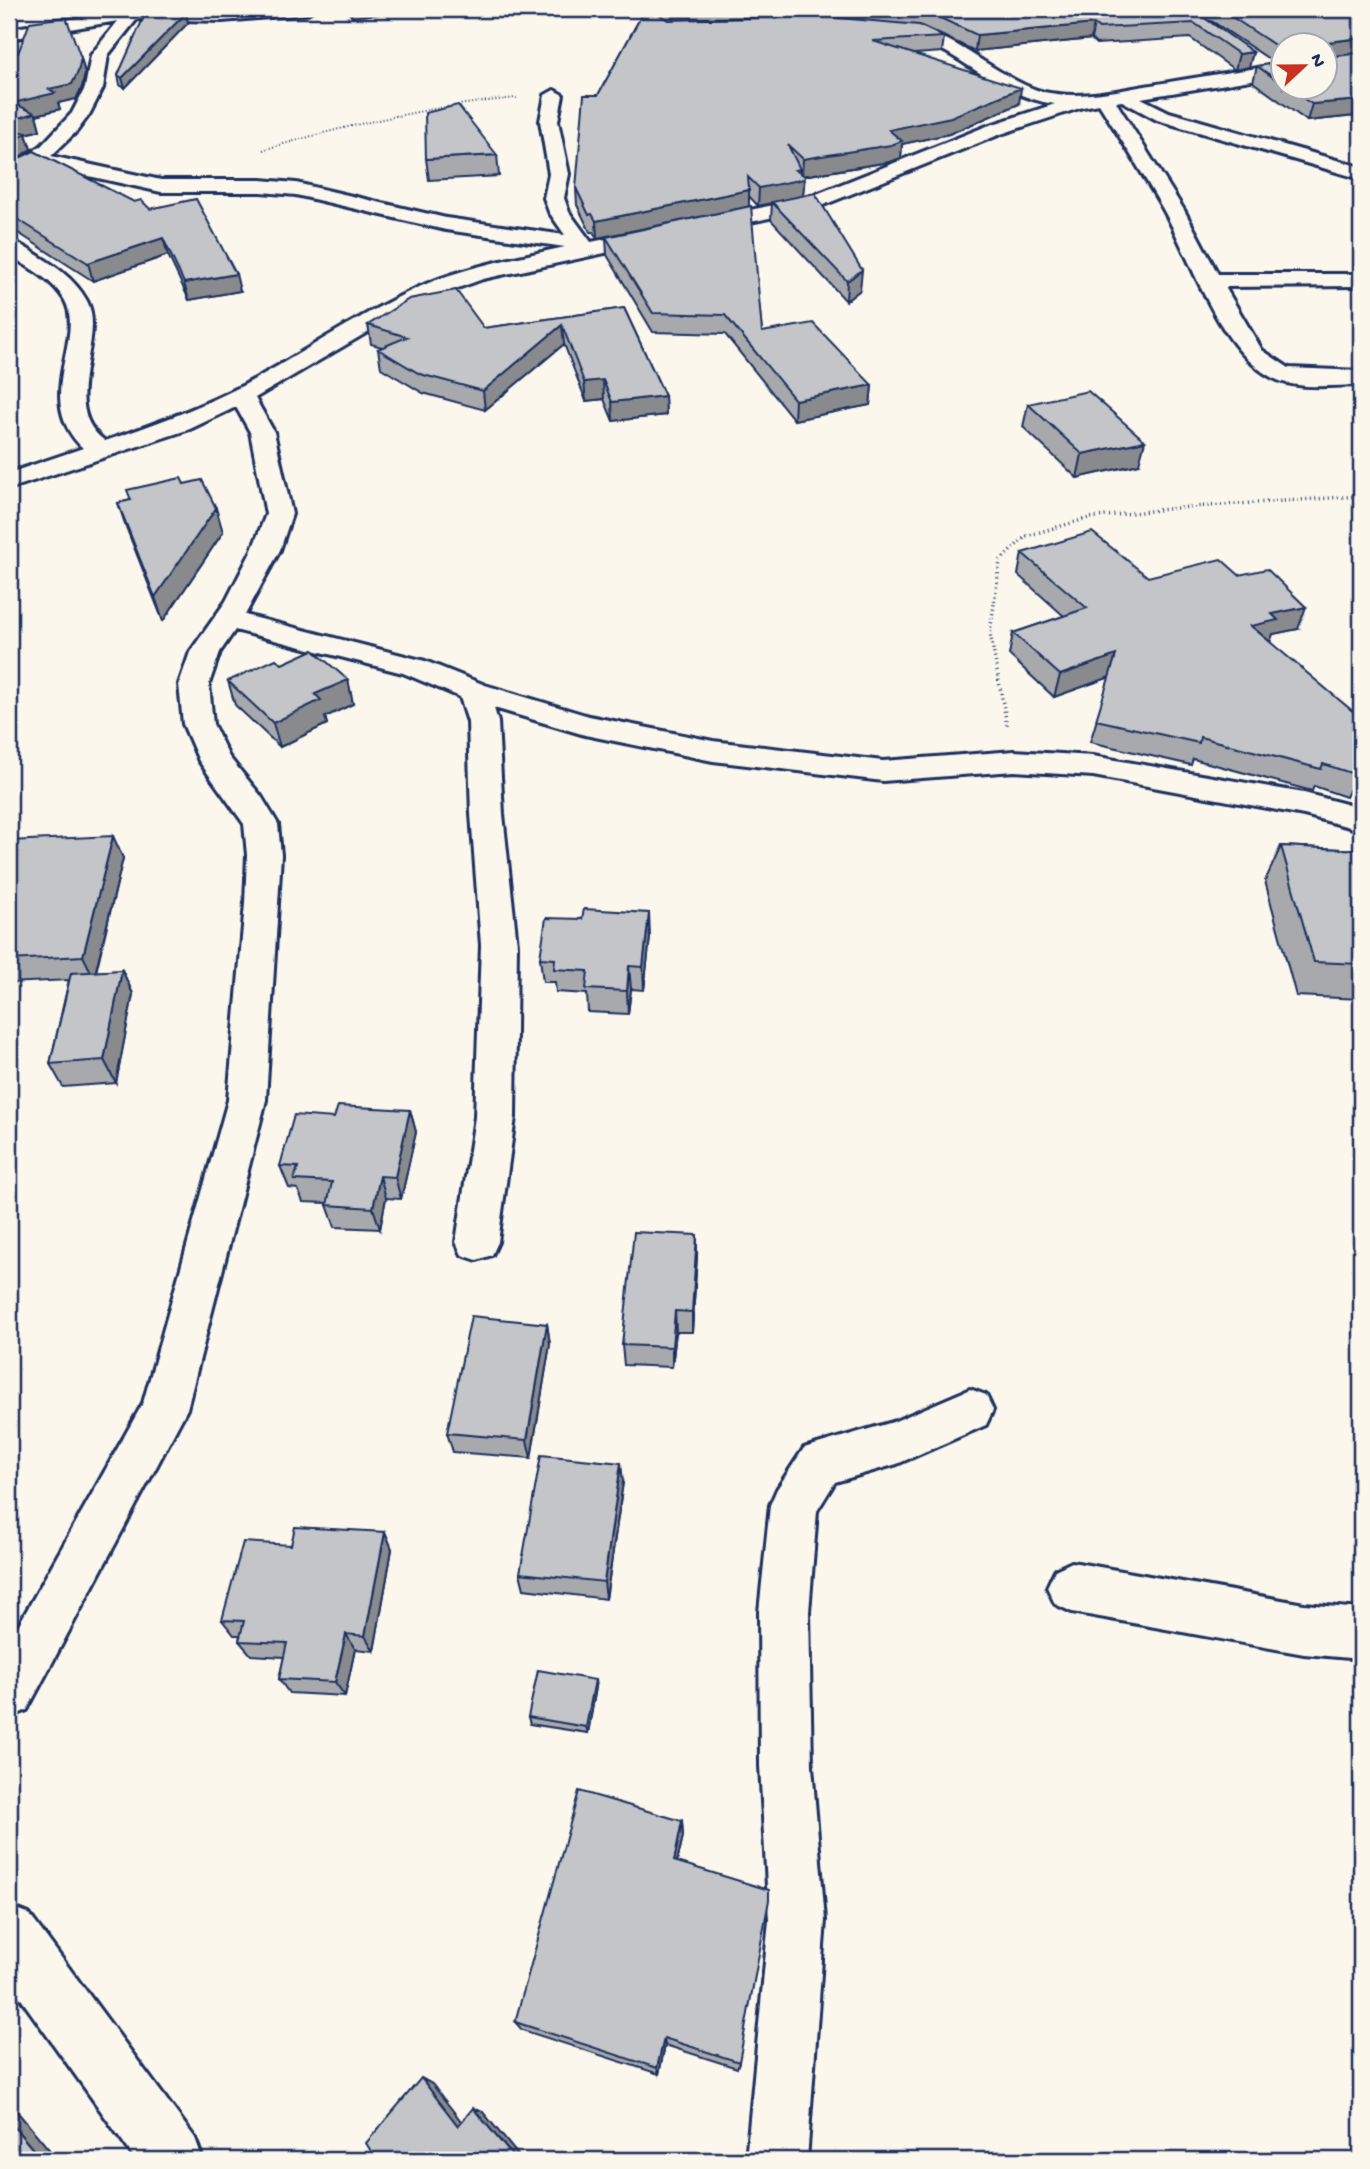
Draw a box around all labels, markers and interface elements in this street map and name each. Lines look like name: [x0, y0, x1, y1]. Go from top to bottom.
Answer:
north arrow: [1268, 32, 1338, 102]
text: N: [1304, 51, 1330, 71]

